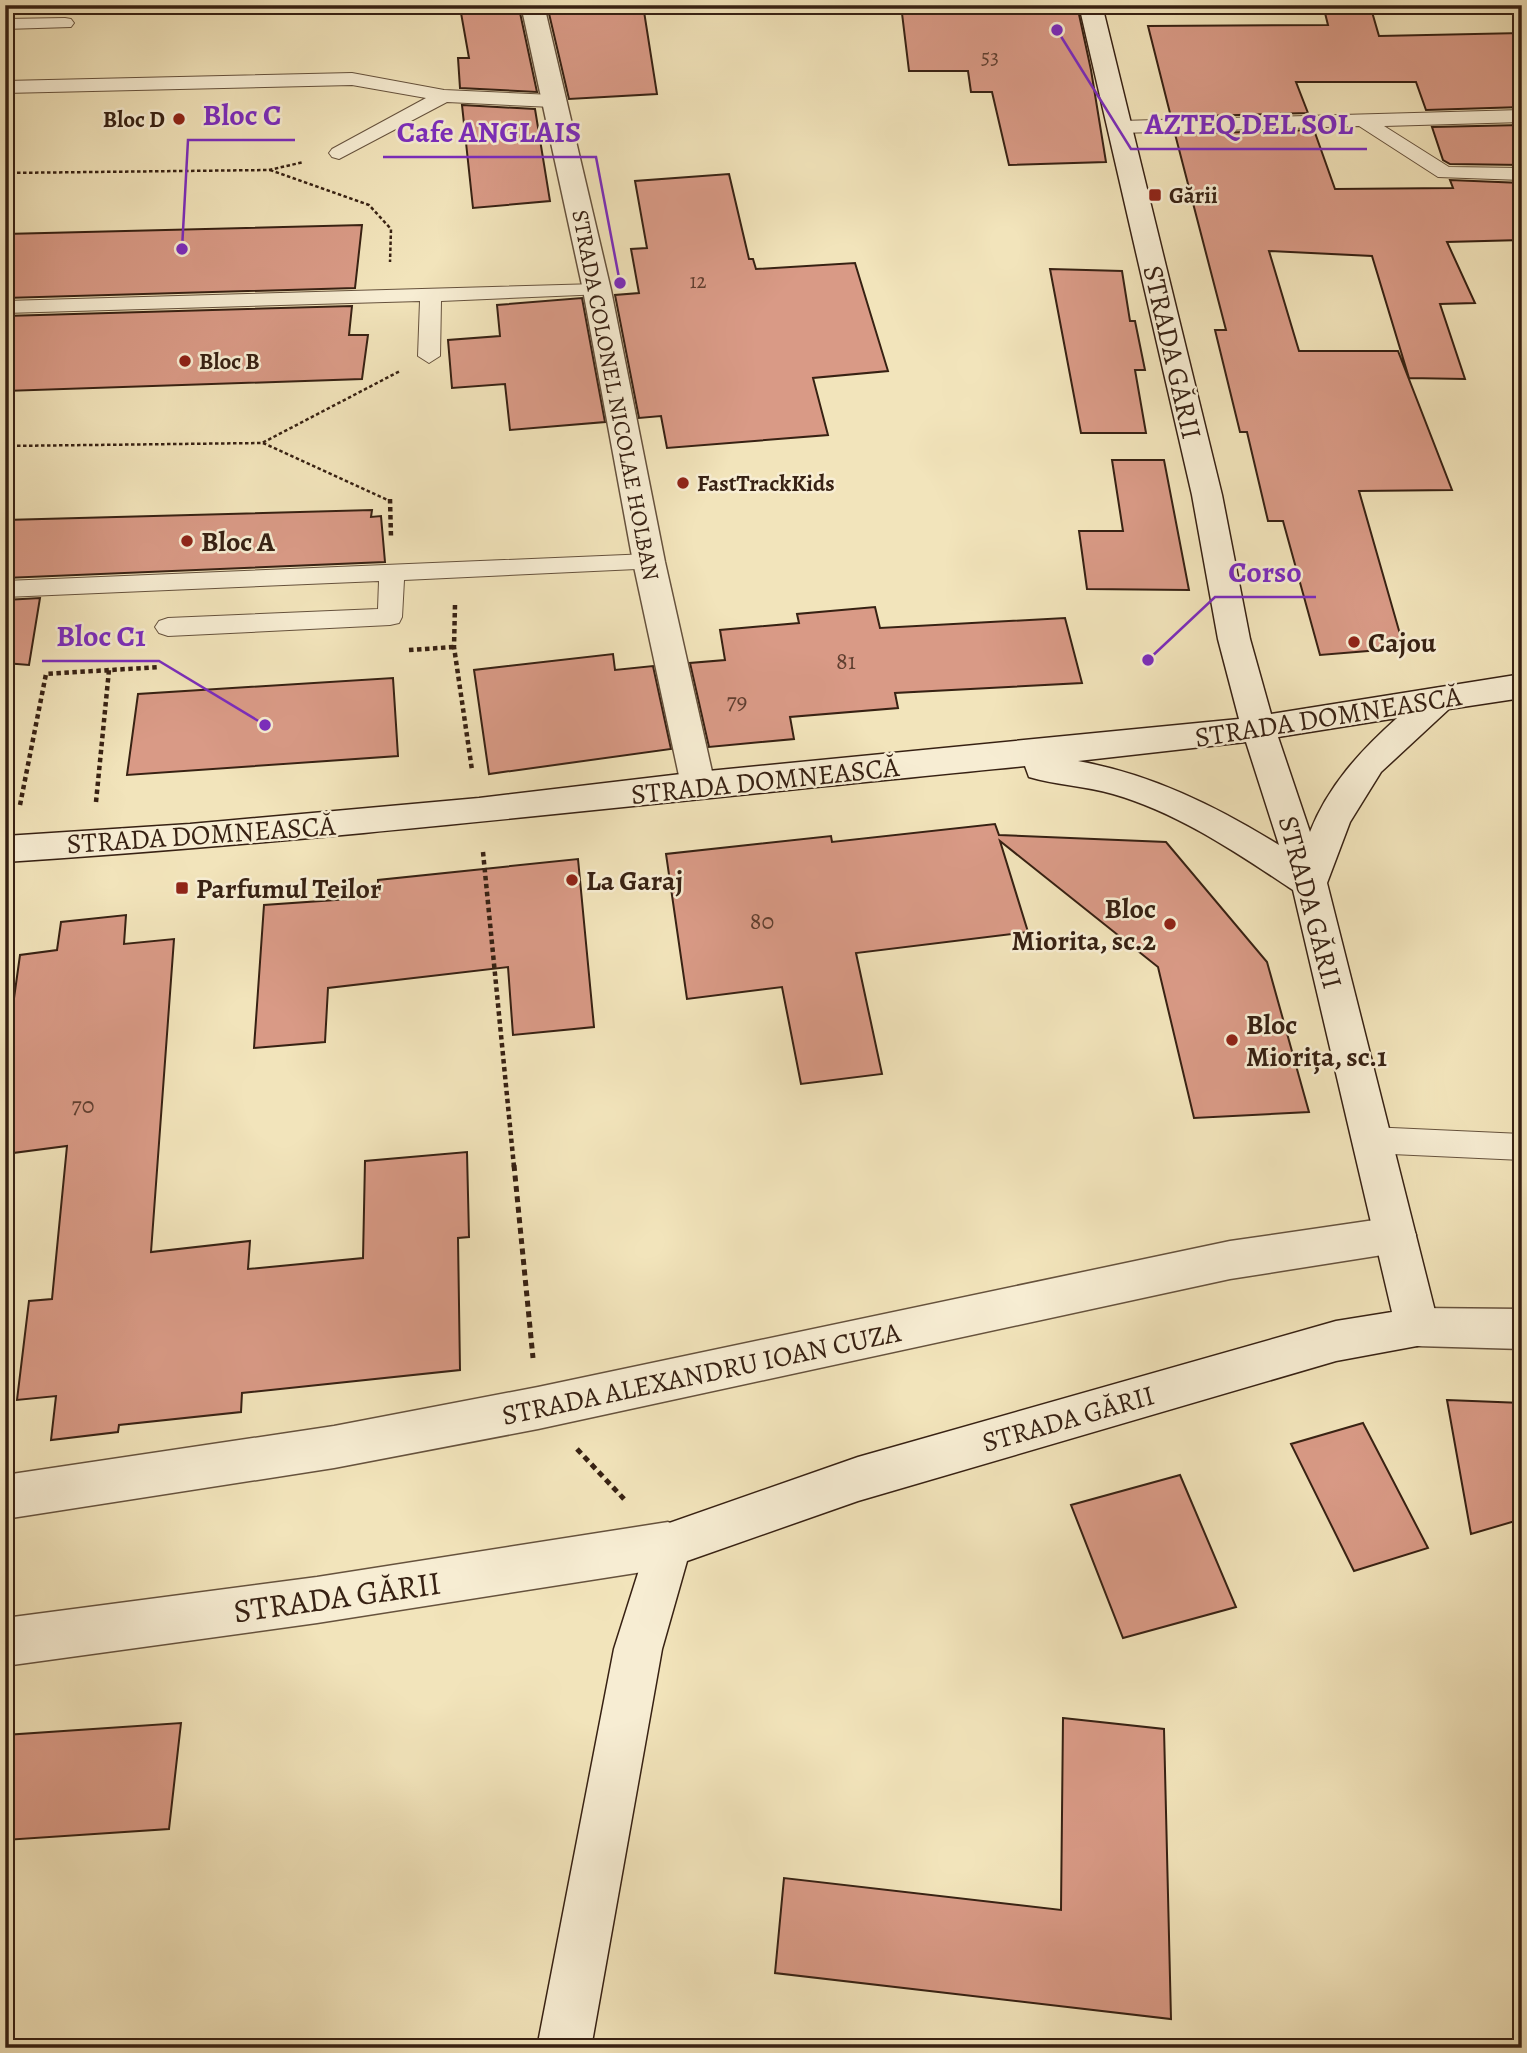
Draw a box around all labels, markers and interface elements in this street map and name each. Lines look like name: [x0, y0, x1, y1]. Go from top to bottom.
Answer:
house number: 53: [981, 43, 999, 71]
callout: Bloc C: [188, 89, 295, 140]
text: Bloc C: [203, 95, 281, 135]
callout: AZTEQ DEL SOL: [1131, 98, 1367, 149]
place label: Bloc D: [103, 104, 165, 135]
text: AZTEQ DEL SOL: [1144, 104, 1353, 144]
callout: Cafe ANGLAIS: [383, 106, 596, 157]
marker: Bloc D: [171, 111, 187, 127]
text: Cafe ANGLAIS: [397, 112, 581, 152]
place label: Gării: [1169, 180, 1218, 211]
marker: Gării: [1147, 187, 1163, 203]
street label: STRADA COLONEL NICOLAE HOLBAN: [564, 207, 667, 583]
street label: STRADA GĂRII: [1134, 262, 1210, 443]
house number: 12: [689, 267, 707, 295]
place label: Bloc B: [199, 346, 260, 377]
marker: Bloc B: [177, 353, 193, 369]
place label: FastTrackKids: [697, 468, 835, 499]
marker: FastTrackKids: [675, 475, 691, 491]
place label: Bloc A: [201, 523, 275, 561]
marker: Bloc A: [179, 533, 195, 549]
callout: Corso: [1215, 546, 1316, 597]
text: Corso: [1228, 552, 1302, 592]
callout: Bloc C1: [42, 610, 159, 661]
text: Bloc C1: [56, 616, 146, 656]
place label: Cajou: [1368, 624, 1437, 662]
marker: Cajou: [1346, 634, 1362, 650]
house number: 81: [836, 645, 856, 677]
street label: STRADA DOMNEASCĂ: [1192, 677, 1465, 757]
house number: 79: [727, 685, 748, 717]
street label: STRADA DOMNEASCĂ: [629, 748, 902, 814]
street label: STRADA DOMNEASCĂ: [65, 807, 337, 863]
street label: STRADA GĂRII: [1269, 812, 1351, 993]
place label: La Garaj: [586, 862, 683, 900]
place label: Parfumul Teilor: [196, 870, 382, 908]
marker: La Garaj: [564, 872, 580, 888]
marker: Parfumul Teilor: [174, 880, 190, 896]
place label: Bloc Miorita, sc.2: [1012, 890, 1156, 960]
house number: 80: [750, 905, 774, 937]
marker: Bloc Miorita, sc.2: [1162, 916, 1178, 932]
place label: Bloc Miorița, sc.1: [1246, 1006, 1387, 1076]
marker: Bloc Miorița, sc.1: [1224, 1032, 1240, 1048]
house number: 70: [72, 1089, 94, 1121]
street label: STRADA ALEXANDRU IOAN CUZA: [498, 1313, 905, 1435]
street label: STRADA GĂRII: [978, 1376, 1159, 1462]
street label: STRADA GĂRII: [231, 1560, 444, 1633]

